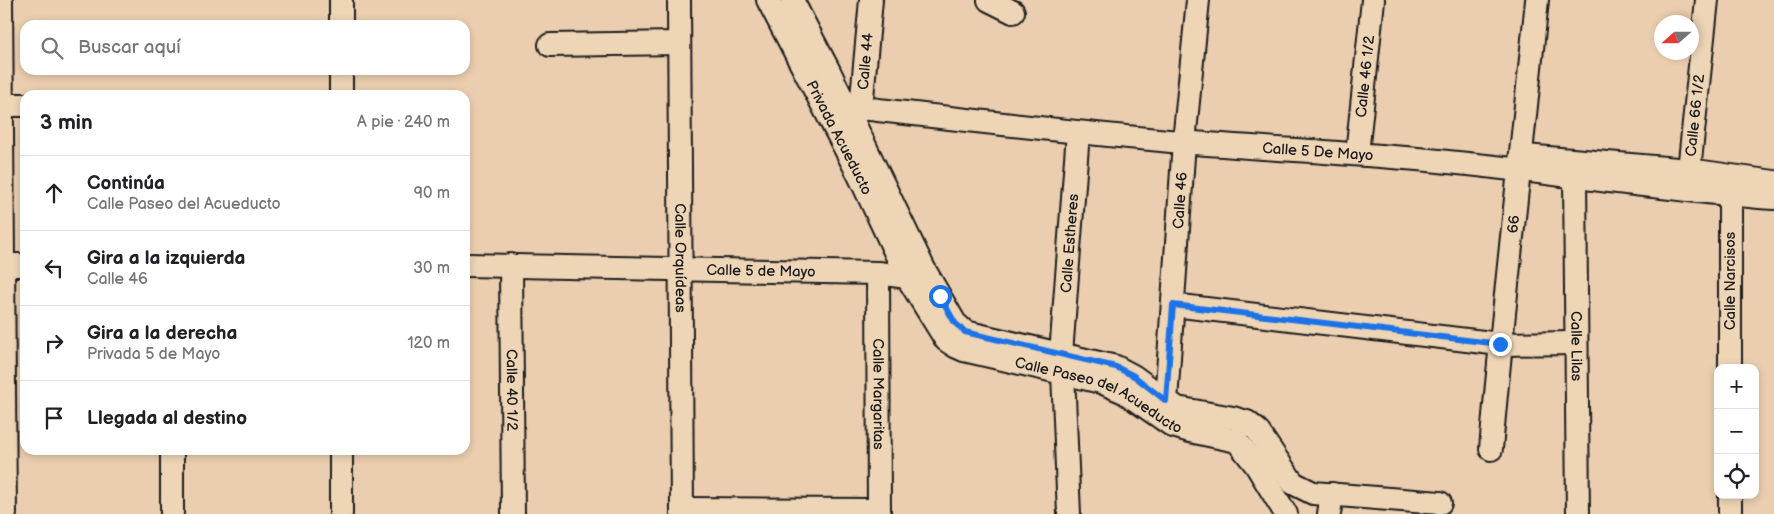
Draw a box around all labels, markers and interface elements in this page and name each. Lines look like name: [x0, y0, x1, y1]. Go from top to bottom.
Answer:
north arrow: [1654, 15, 1699, 60]
search box: [20, 20, 470, 75]
street label: Calle 44: [854, 32, 878, 91]
icon: search: [38, 34, 66, 62]
street label: Calle 46 1/2: [1352, 34, 1379, 119]
text: Buscar aquí: [78, 36, 181, 59]
street label: Calle 66 1/2: [1681, 73, 1709, 157]
street label: Privada Acueducto: [801, 77, 876, 198]
text: 3 min: [40, 110, 93, 135]
text: A pie · 240 m: [357, 113, 450, 132]
street label: Calle 5 De Mayo: [1262, 139, 1374, 165]
street label: Calle 46: [1169, 171, 1192, 230]
text: Continúa: [87, 172, 165, 195]
icon: ahead: [40, 179, 68, 207]
text: 90 m: [414, 184, 450, 203]
street label: Calle Estheres: [1057, 193, 1083, 294]
text: Calle Paseo del Acueducto: [87, 195, 281, 214]
street label: Calle Orquídeas: [670, 203, 690, 313]
street label: 66: [1503, 214, 1524, 234]
street label: Calle Narcisos: [1721, 231, 1740, 330]
text: Gira a la izquierda: [87, 247, 245, 270]
icon: left: [40, 254, 68, 282]
text: 30 m: [413, 259, 450, 278]
street label: Calle 5 de Mayo: [706, 261, 816, 282]
text: Calle 46: [87, 270, 148, 289]
route start: [929, 285, 952, 308]
street label: Calle Lilas: [1566, 311, 1586, 382]
text: Gira a la derecha: [87, 322, 237, 345]
icon: right: [40, 329, 68, 357]
route end: [1489, 333, 1512, 356]
text: 120 m: [407, 334, 450, 353]
street label: Calle Margaritas: [868, 338, 888, 450]
text: Privada 5 de Mayo: [87, 345, 220, 364]
street label: Calle 40 1/2: [502, 349, 521, 431]
street label: Calle Paseo del Acueducto: [1013, 353, 1184, 438]
map controls: [1714, 364, 1759, 499]
button: +: [1714, 364, 1759, 409]
icon: arrive: [40, 404, 68, 432]
text: Llegada al destino: [87, 407, 247, 430]
button: −: [1714, 409, 1759, 454]
button: locate: [1714, 454, 1759, 499]

